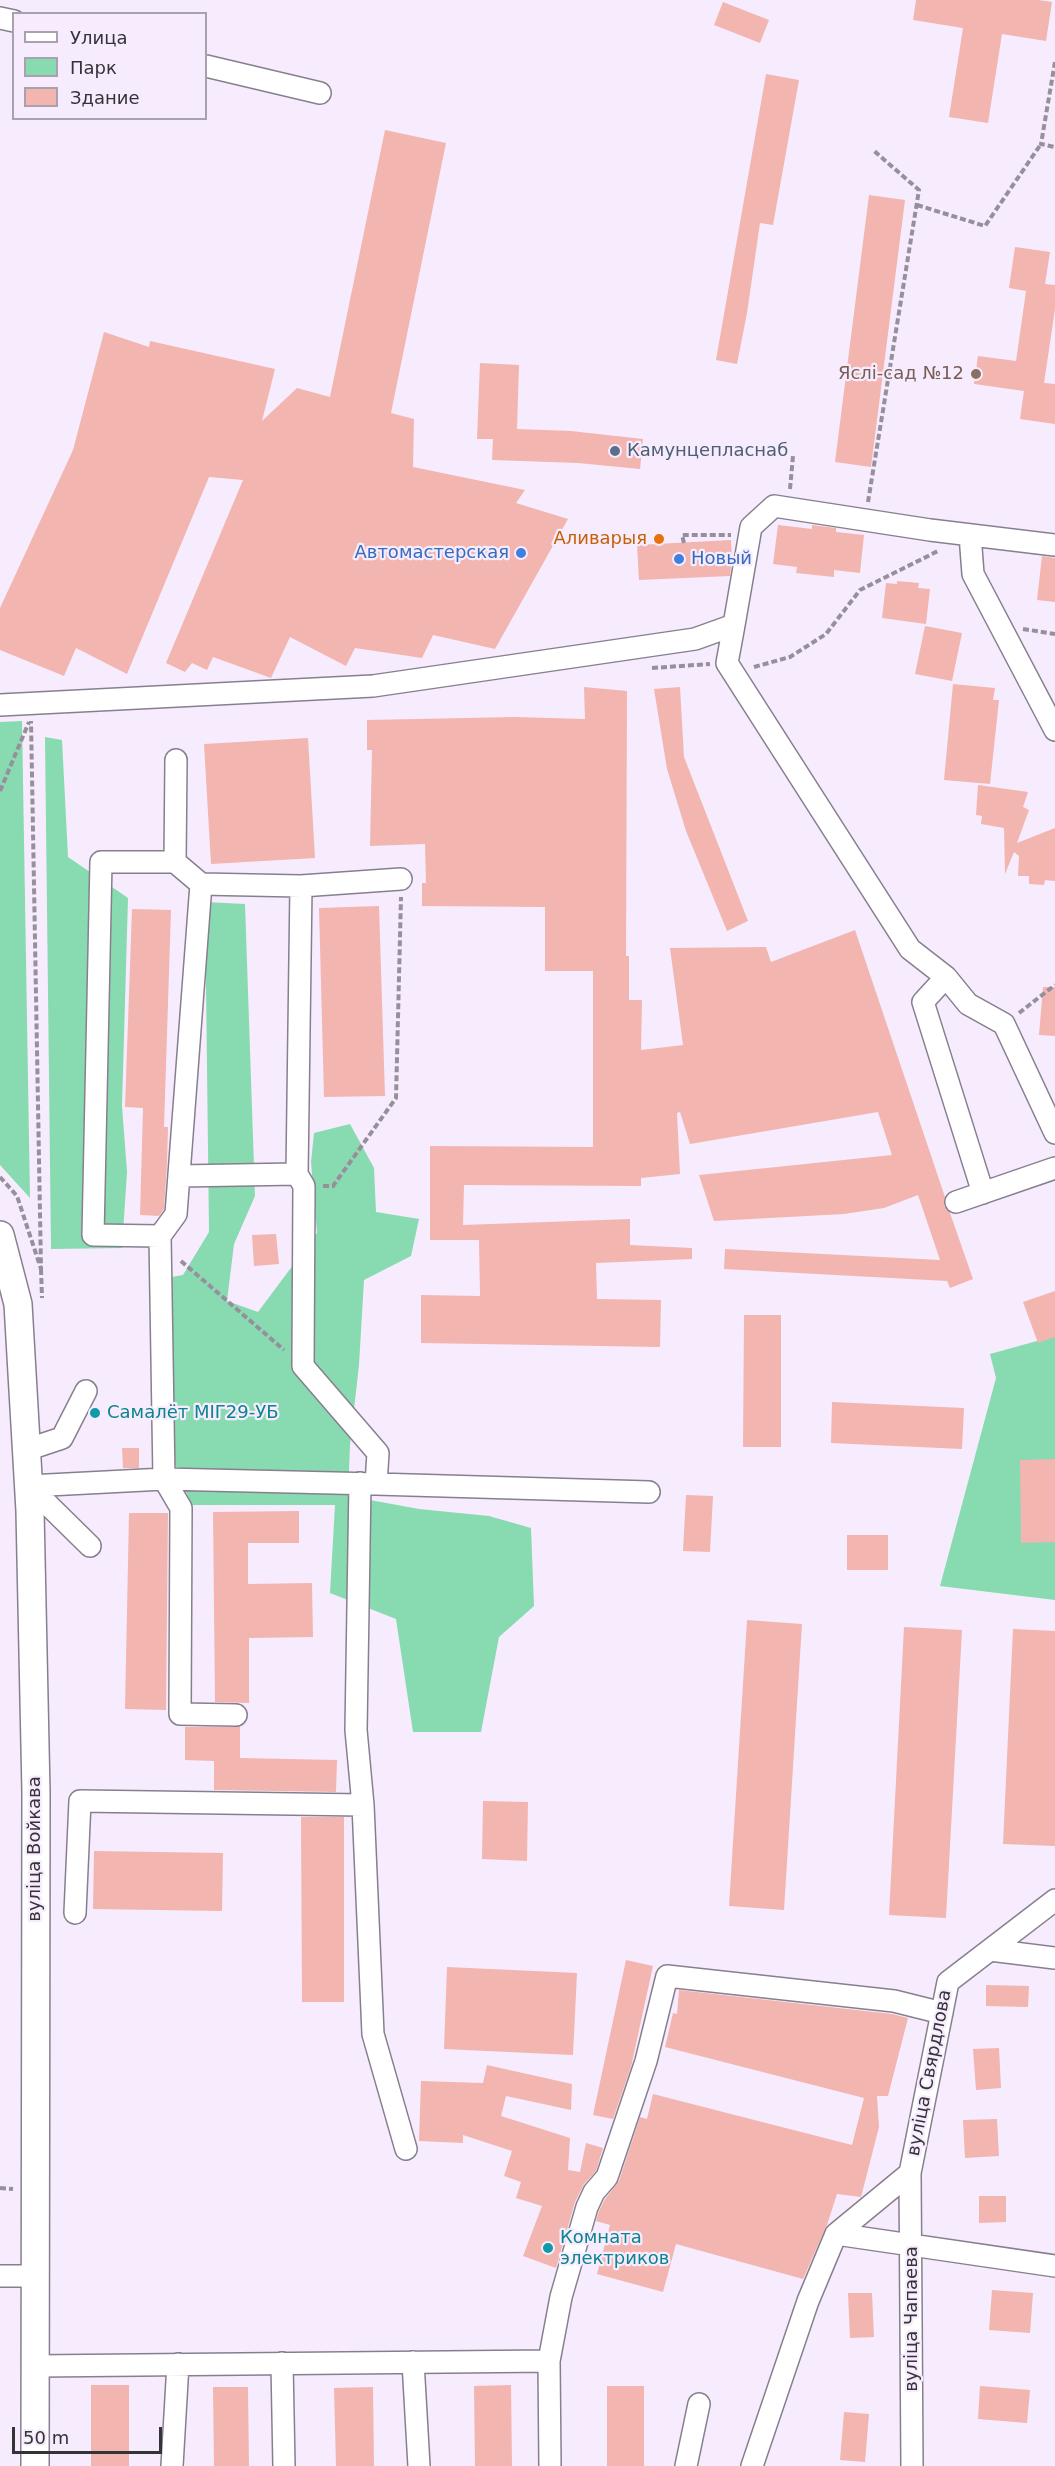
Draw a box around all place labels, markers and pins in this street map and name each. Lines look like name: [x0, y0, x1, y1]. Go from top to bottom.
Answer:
place label: Яслі-сад №12: [838, 363, 964, 385]
marker: Яслі-сад №12: [969, 367, 983, 381]
place label: Камунцепласнаб: [627, 440, 788, 462]
marker: Камунцепласнаб: [608, 444, 622, 458]
place label: Аливарыя: [553, 528, 647, 550]
marker: Аливарыя: [652, 532, 666, 546]
place label: Автомастерская: [354, 542, 509, 564]
marker: Автомастерская: [514, 546, 528, 560]
place label: Новый: [691, 548, 752, 570]
marker: Новый: [672, 552, 686, 566]
place label: Самалёт МІГ29-УБ: [107, 1402, 279, 1424]
marker: Самалёт МІГ29-УБ: [88, 1406, 102, 1420]
place label: Комната электриков: [560, 2227, 669, 2270]
marker: Комната электриков: [541, 2241, 555, 2255]

